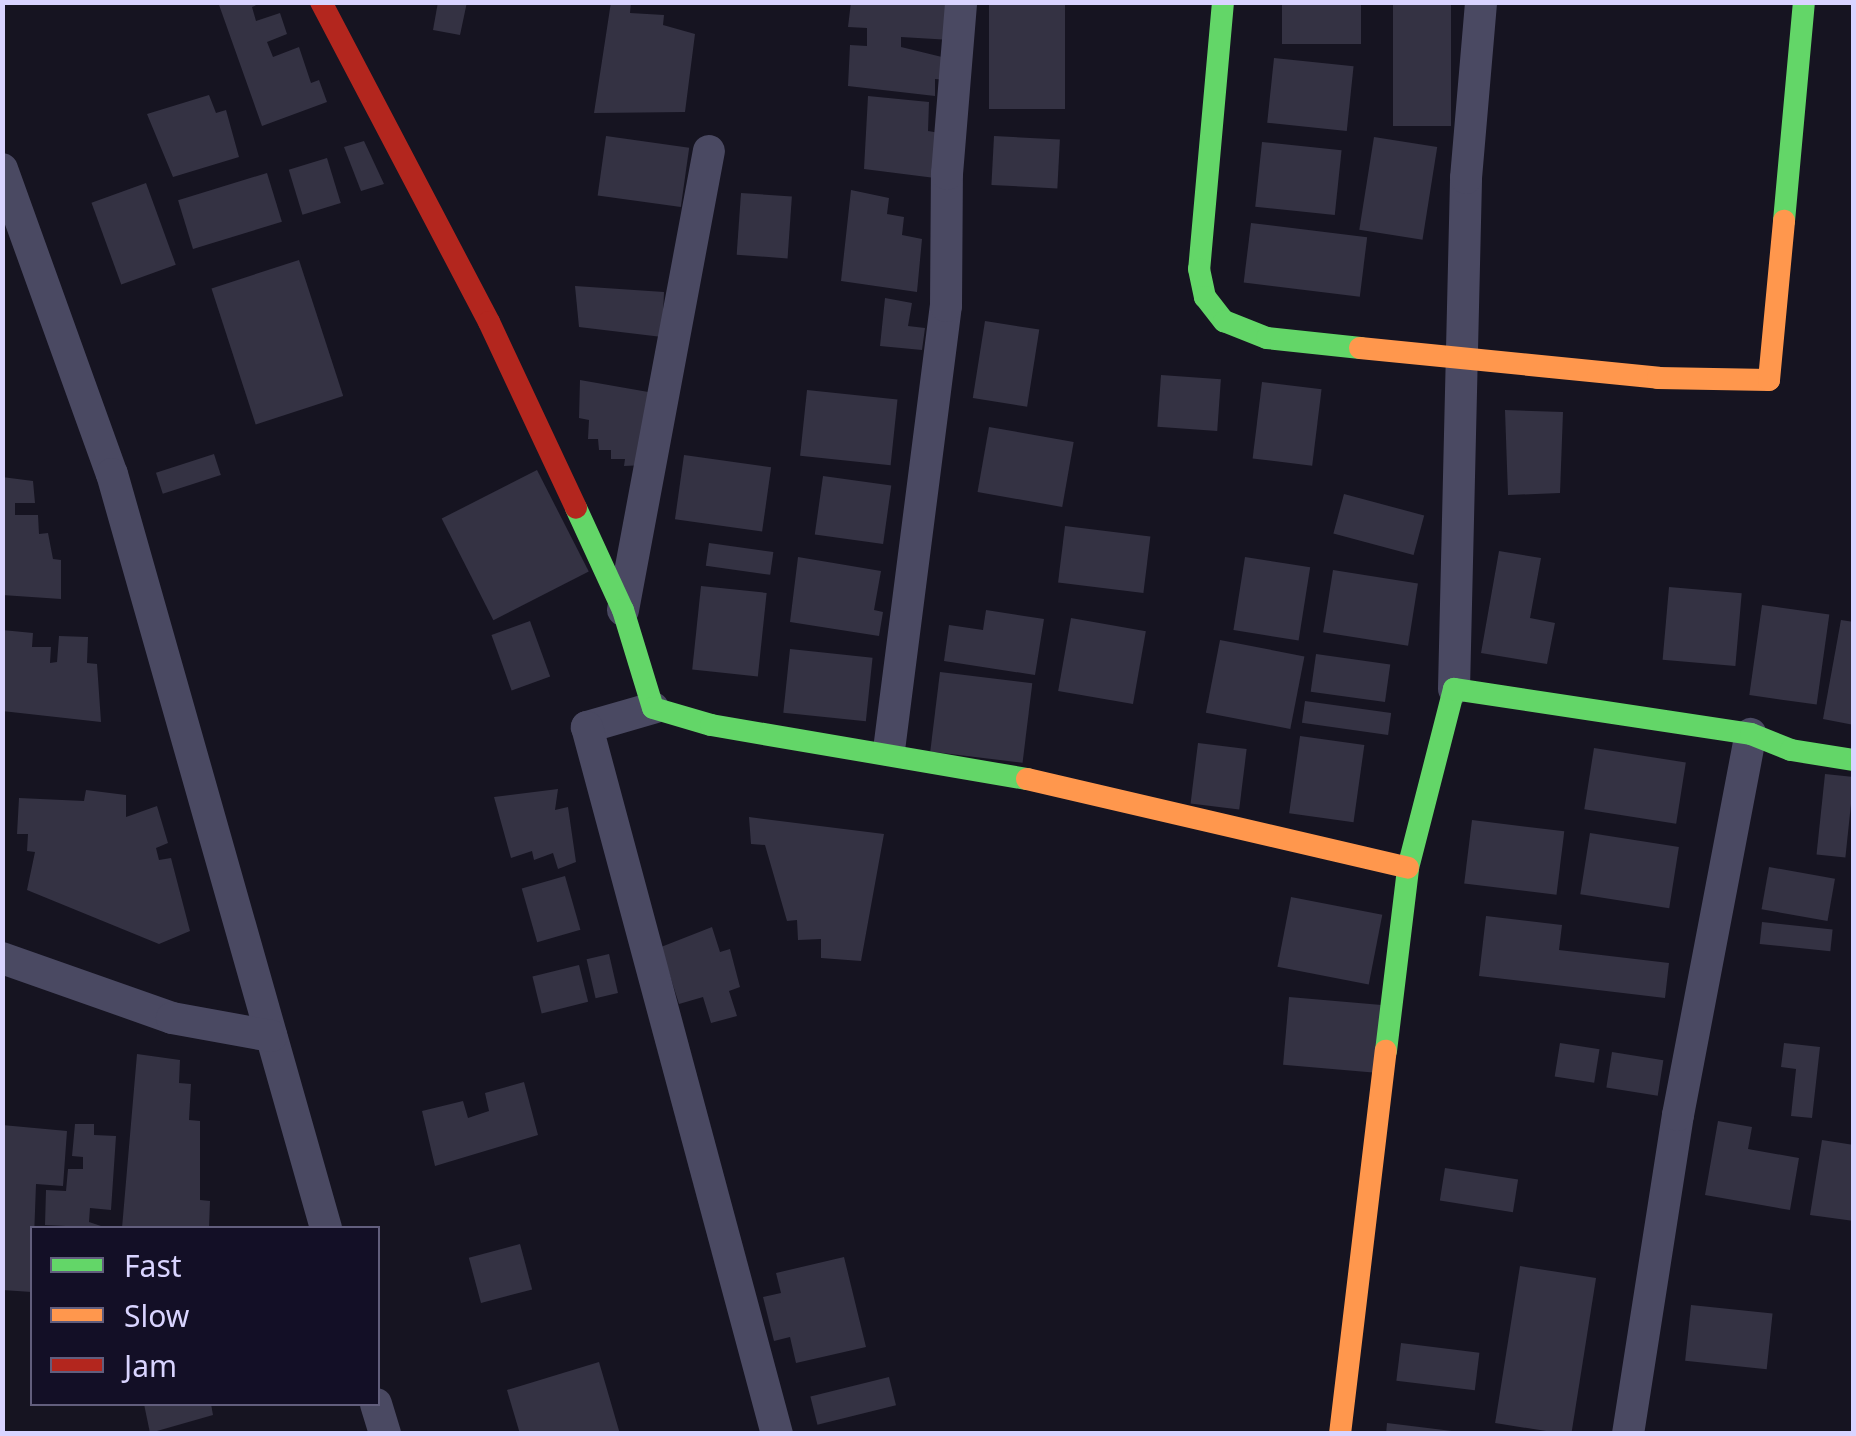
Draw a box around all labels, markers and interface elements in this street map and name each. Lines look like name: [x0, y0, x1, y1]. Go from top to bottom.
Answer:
legend: [30, 1226, 380, 1406]
text: Fast: [124, 1245, 182, 1286]
text: Slow: [124, 1295, 189, 1336]
text: Jam: [124, 1345, 177, 1386]

